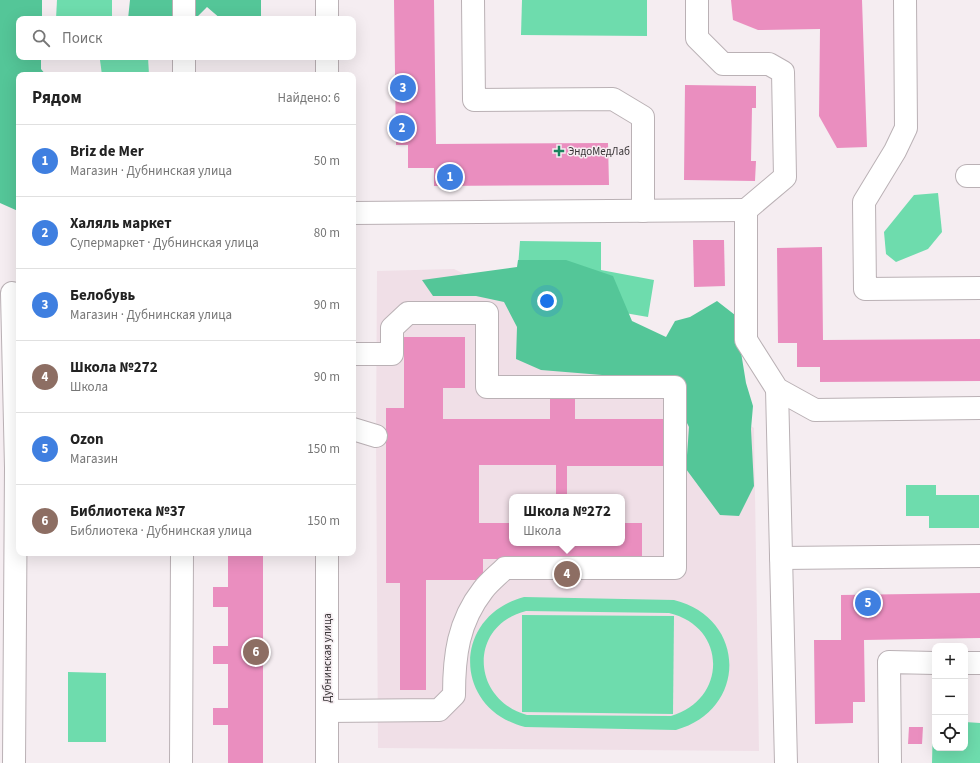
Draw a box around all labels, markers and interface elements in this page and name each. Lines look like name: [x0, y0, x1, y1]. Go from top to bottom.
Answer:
search box: [16, 16, 356, 60]
icon: search: [30, 27, 52, 49]
text: Поиск: [62, 28, 103, 49]
pin: 3: [390, 73, 416, 103]
text: Рядом: [32, 86, 82, 110]
text: Найдено: 6: [278, 89, 340, 107]
pin: 2: [389, 113, 415, 143]
text: Briz de Mer: [70, 141, 144, 162]
place label: ЭндоМедЛаб: [568, 144, 630, 159]
marker: ЭндоМедЛаб: [553, 145, 565, 157]
text: 1: [42, 152, 48, 170]
text: 50 m: [314, 152, 340, 170]
text: Магазин · Дубнинская улица: [70, 162, 232, 180]
pin: 1: [437, 162, 463, 192]
text: Халяль маркет: [70, 213, 172, 234]
text: 2: [42, 224, 48, 242]
text: 80 m: [314, 224, 340, 242]
text: Супермаркет · Дубнинская улица: [70, 234, 259, 252]
text: Белобувь: [70, 285, 135, 306]
your location: [537, 291, 557, 311]
text: 3: [42, 296, 48, 314]
text: 90 m: [314, 296, 340, 314]
text: Магазин · Дубнинская улица: [70, 306, 232, 324]
text: Школа №272: [70, 357, 158, 378]
text: 4: [42, 368, 48, 386]
text: 90 m: [314, 368, 340, 386]
text: Школа: [70, 378, 108, 396]
text: Ozon: [70, 429, 104, 450]
text: 5: [42, 440, 48, 458]
text: 150 m: [307, 440, 340, 458]
text: Магазин: [70, 450, 118, 468]
popup: [509, 494, 625, 546]
text: Библиотека №37: [70, 501, 185, 522]
text: Школа №272: [523, 501, 611, 522]
text: 6: [42, 512, 48, 530]
text: 150 m: [307, 512, 340, 530]
text: Библиотека · Дубнинская улица: [70, 522, 252, 540]
text: Школа: [523, 522, 561, 540]
pin: 4: [554, 559, 580, 589]
pin: 5: [855, 588, 881, 618]
street label: Дубнинская улица: [320, 613, 335, 703]
pin: 6: [243, 637, 269, 667]
map controls: [932, 643, 968, 751]
button: +: [932, 643, 968, 679]
button: −: [932, 679, 968, 715]
button: locate: [932, 715, 968, 751]

